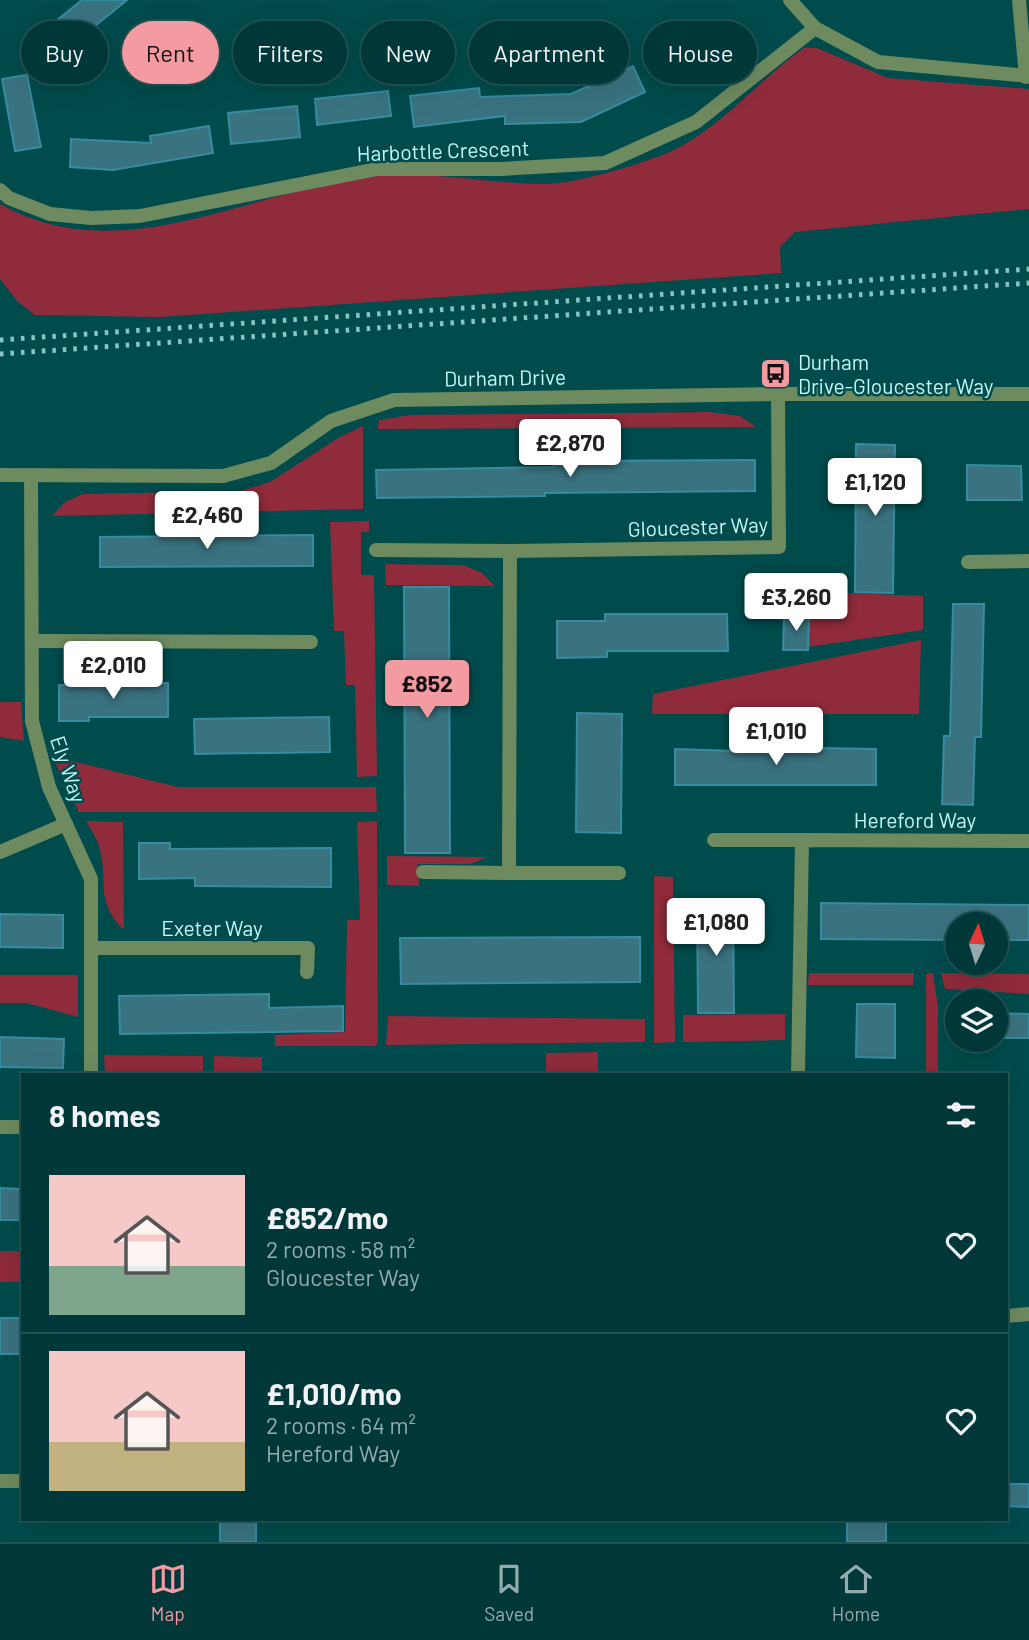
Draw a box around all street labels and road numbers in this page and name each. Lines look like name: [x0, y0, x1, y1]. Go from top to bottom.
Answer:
street label: Harbottle Crescent: [356, 134, 530, 166]
street label: Durham Drive: [444, 363, 566, 391]
street label: Gloucester Way: [627, 511, 769, 541]
street label: Ely Way: [46, 732, 92, 806]
street label: Hereford Way: [854, 807, 976, 832]
street label: Exeter Way: [161, 915, 263, 940]

